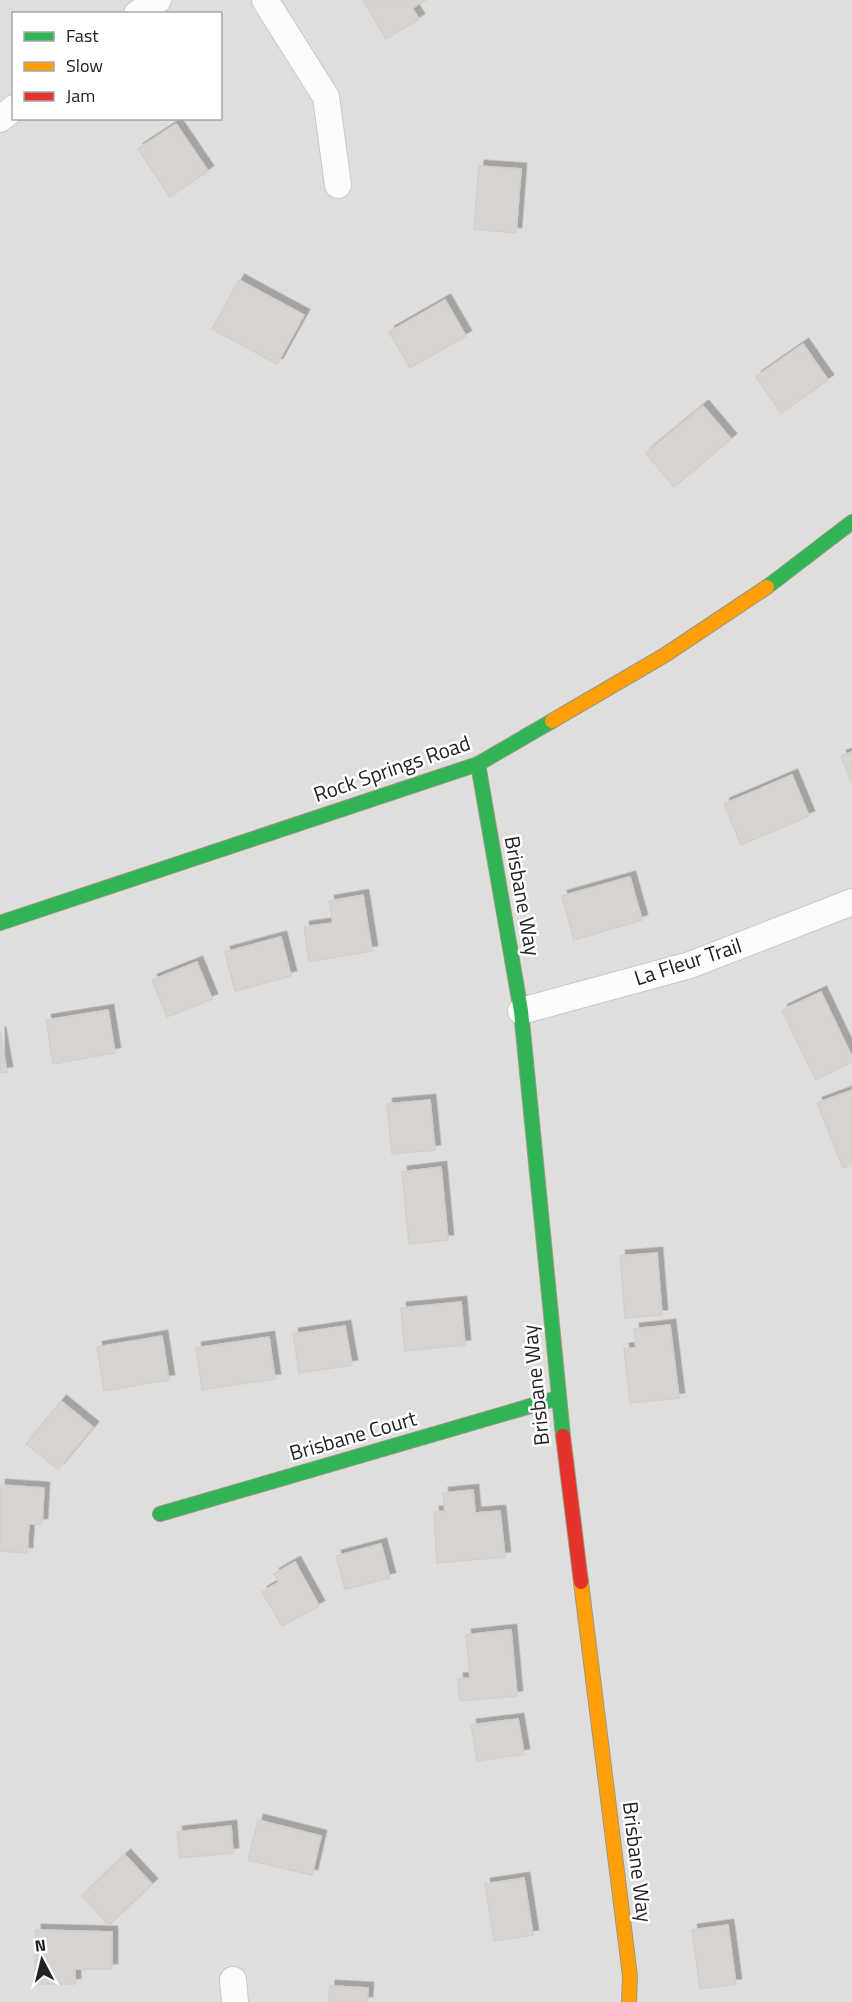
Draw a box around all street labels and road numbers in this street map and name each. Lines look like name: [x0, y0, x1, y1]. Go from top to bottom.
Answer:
street label: Rock Springs Road: [309, 726, 474, 810]
street label: Brisbane Way: [497, 833, 549, 958]
street label: La Fleur Trail: [630, 929, 746, 993]
street label: Brisbane Way: [513, 1323, 557, 1447]
street label: Brisbane Court: [285, 1401, 421, 1468]
street label: Brisbane Way: [615, 1800, 661, 1924]

